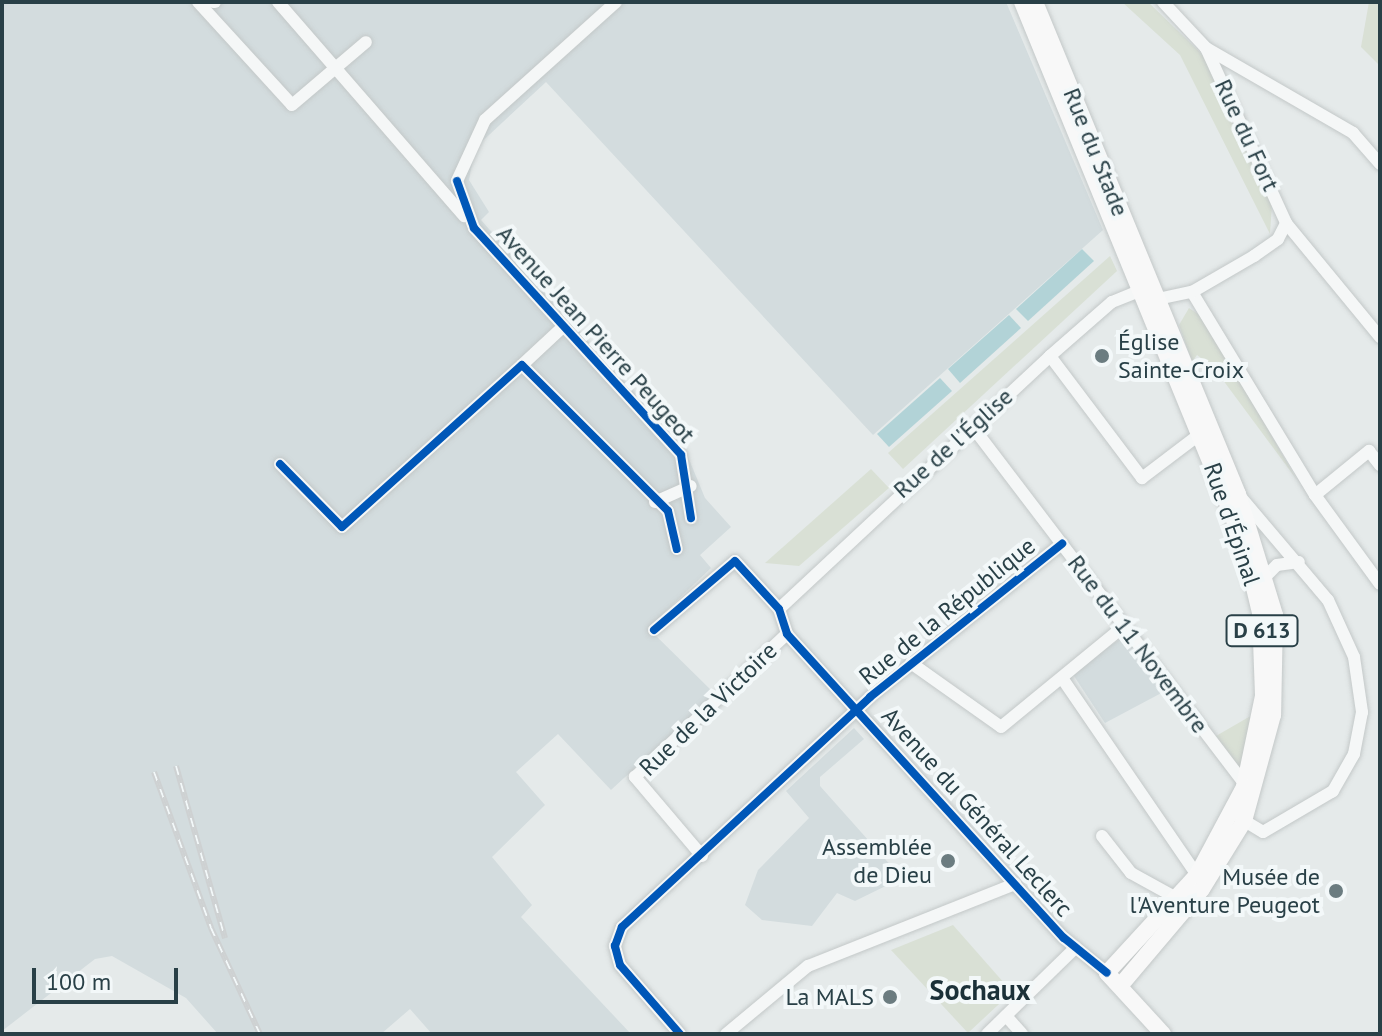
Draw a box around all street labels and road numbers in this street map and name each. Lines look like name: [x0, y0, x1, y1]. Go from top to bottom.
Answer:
street label: Rue du Fort: [1209, 74, 1285, 196]
street label: Rue du Stade: [1057, 84, 1135, 220]
street label: Avenue Jean Pierre Peugeot: [491, 219, 701, 449]
street label: Rue de l'Église: [887, 382, 1019, 504]
street label: Rue d'Épinal: [1198, 459, 1266, 589]
street label: Rue de la République: [853, 531, 1041, 691]
street label: Rue du 11 Novembre: [1062, 549, 1214, 739]
road number: D 613: [1224, 613, 1300, 649]
street label: Rue de la Victoire: [633, 636, 783, 782]
street label: Avenue du Général Leclerc: [876, 702, 1078, 922]

